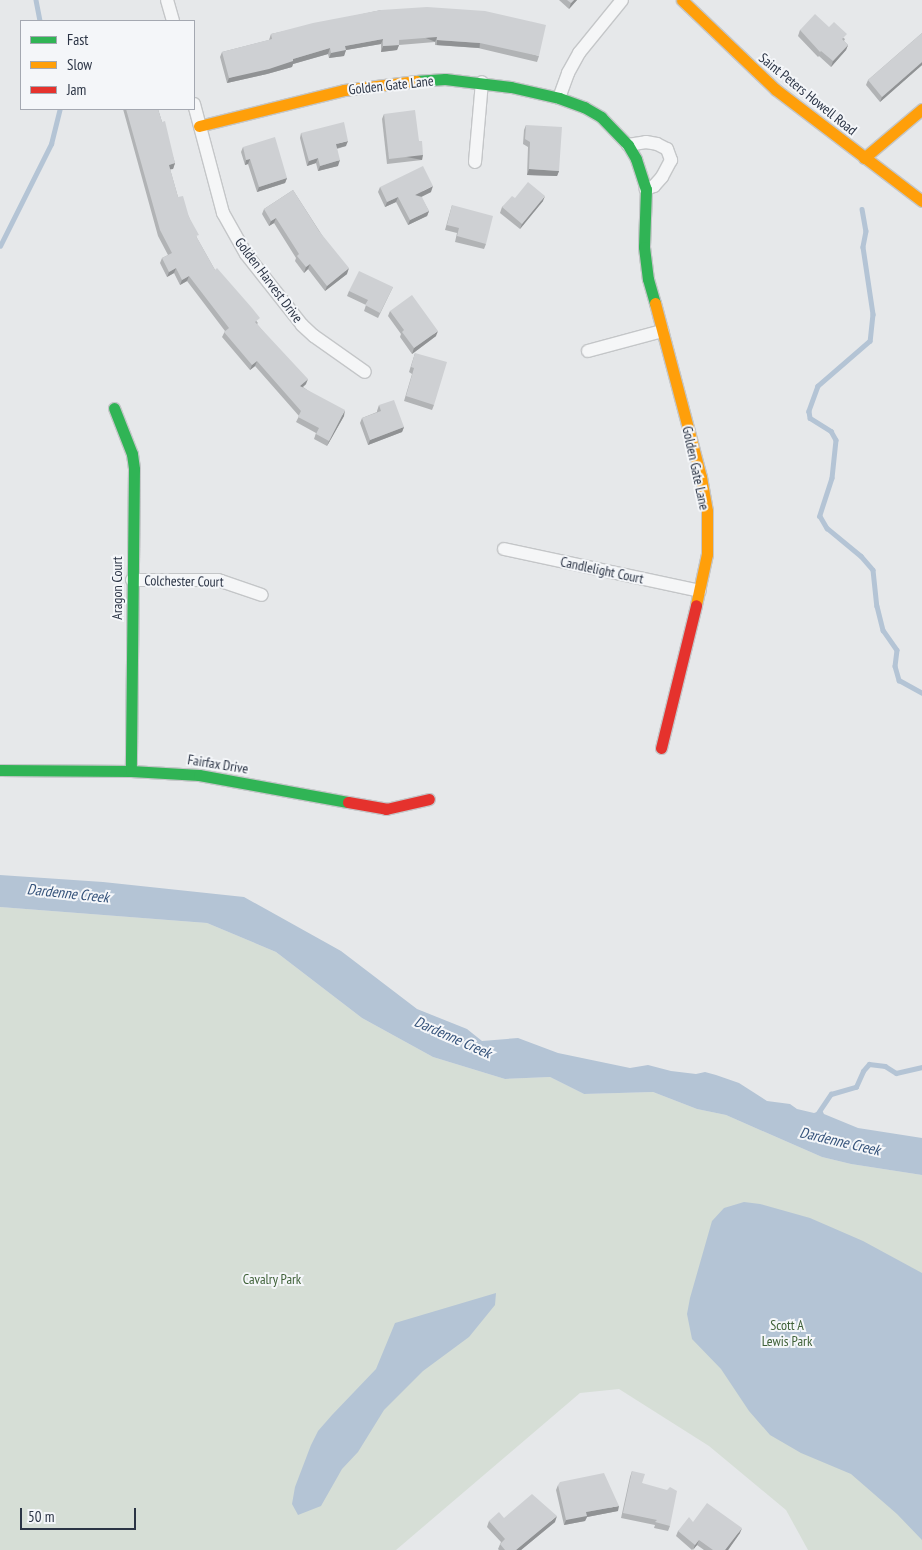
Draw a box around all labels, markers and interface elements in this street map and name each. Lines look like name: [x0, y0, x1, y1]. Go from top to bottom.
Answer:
legend: [20, 20, 195, 110]
text: Fast: [67, 30, 88, 49]
street label: Saint Peters Howell Road: [756, 49, 860, 139]
text: Slow: [67, 55, 92, 74]
street label: Golden Gate Lane: [348, 72, 434, 98]
text: Jam: [67, 80, 86, 99]
street label: Golden Harvest Drive: [232, 234, 306, 326]
street label: Golden Gate Lane: [679, 425, 713, 511]
street label: Candlelight Court: [559, 553, 645, 587]
street label: Aragon Court: [109, 556, 125, 620]
street label: Colchester Court: [144, 572, 224, 590]
street label: Fairfax Drive: [186, 751, 250, 777]
water label: Dardenne Creek: [26, 880, 110, 906]
water label: Dardenne Creek: [412, 1012, 494, 1062]
water label: Dardenne Creek: [798, 1123, 882, 1159]
park label: Cavalry Park: [243, 1271, 301, 1287]
park label: Scott A Lewis Park: [762, 1317, 812, 1350]
scale bar: [22, 1498, 139, 1530]
text: 50 m: [28, 1507, 54, 1526]

